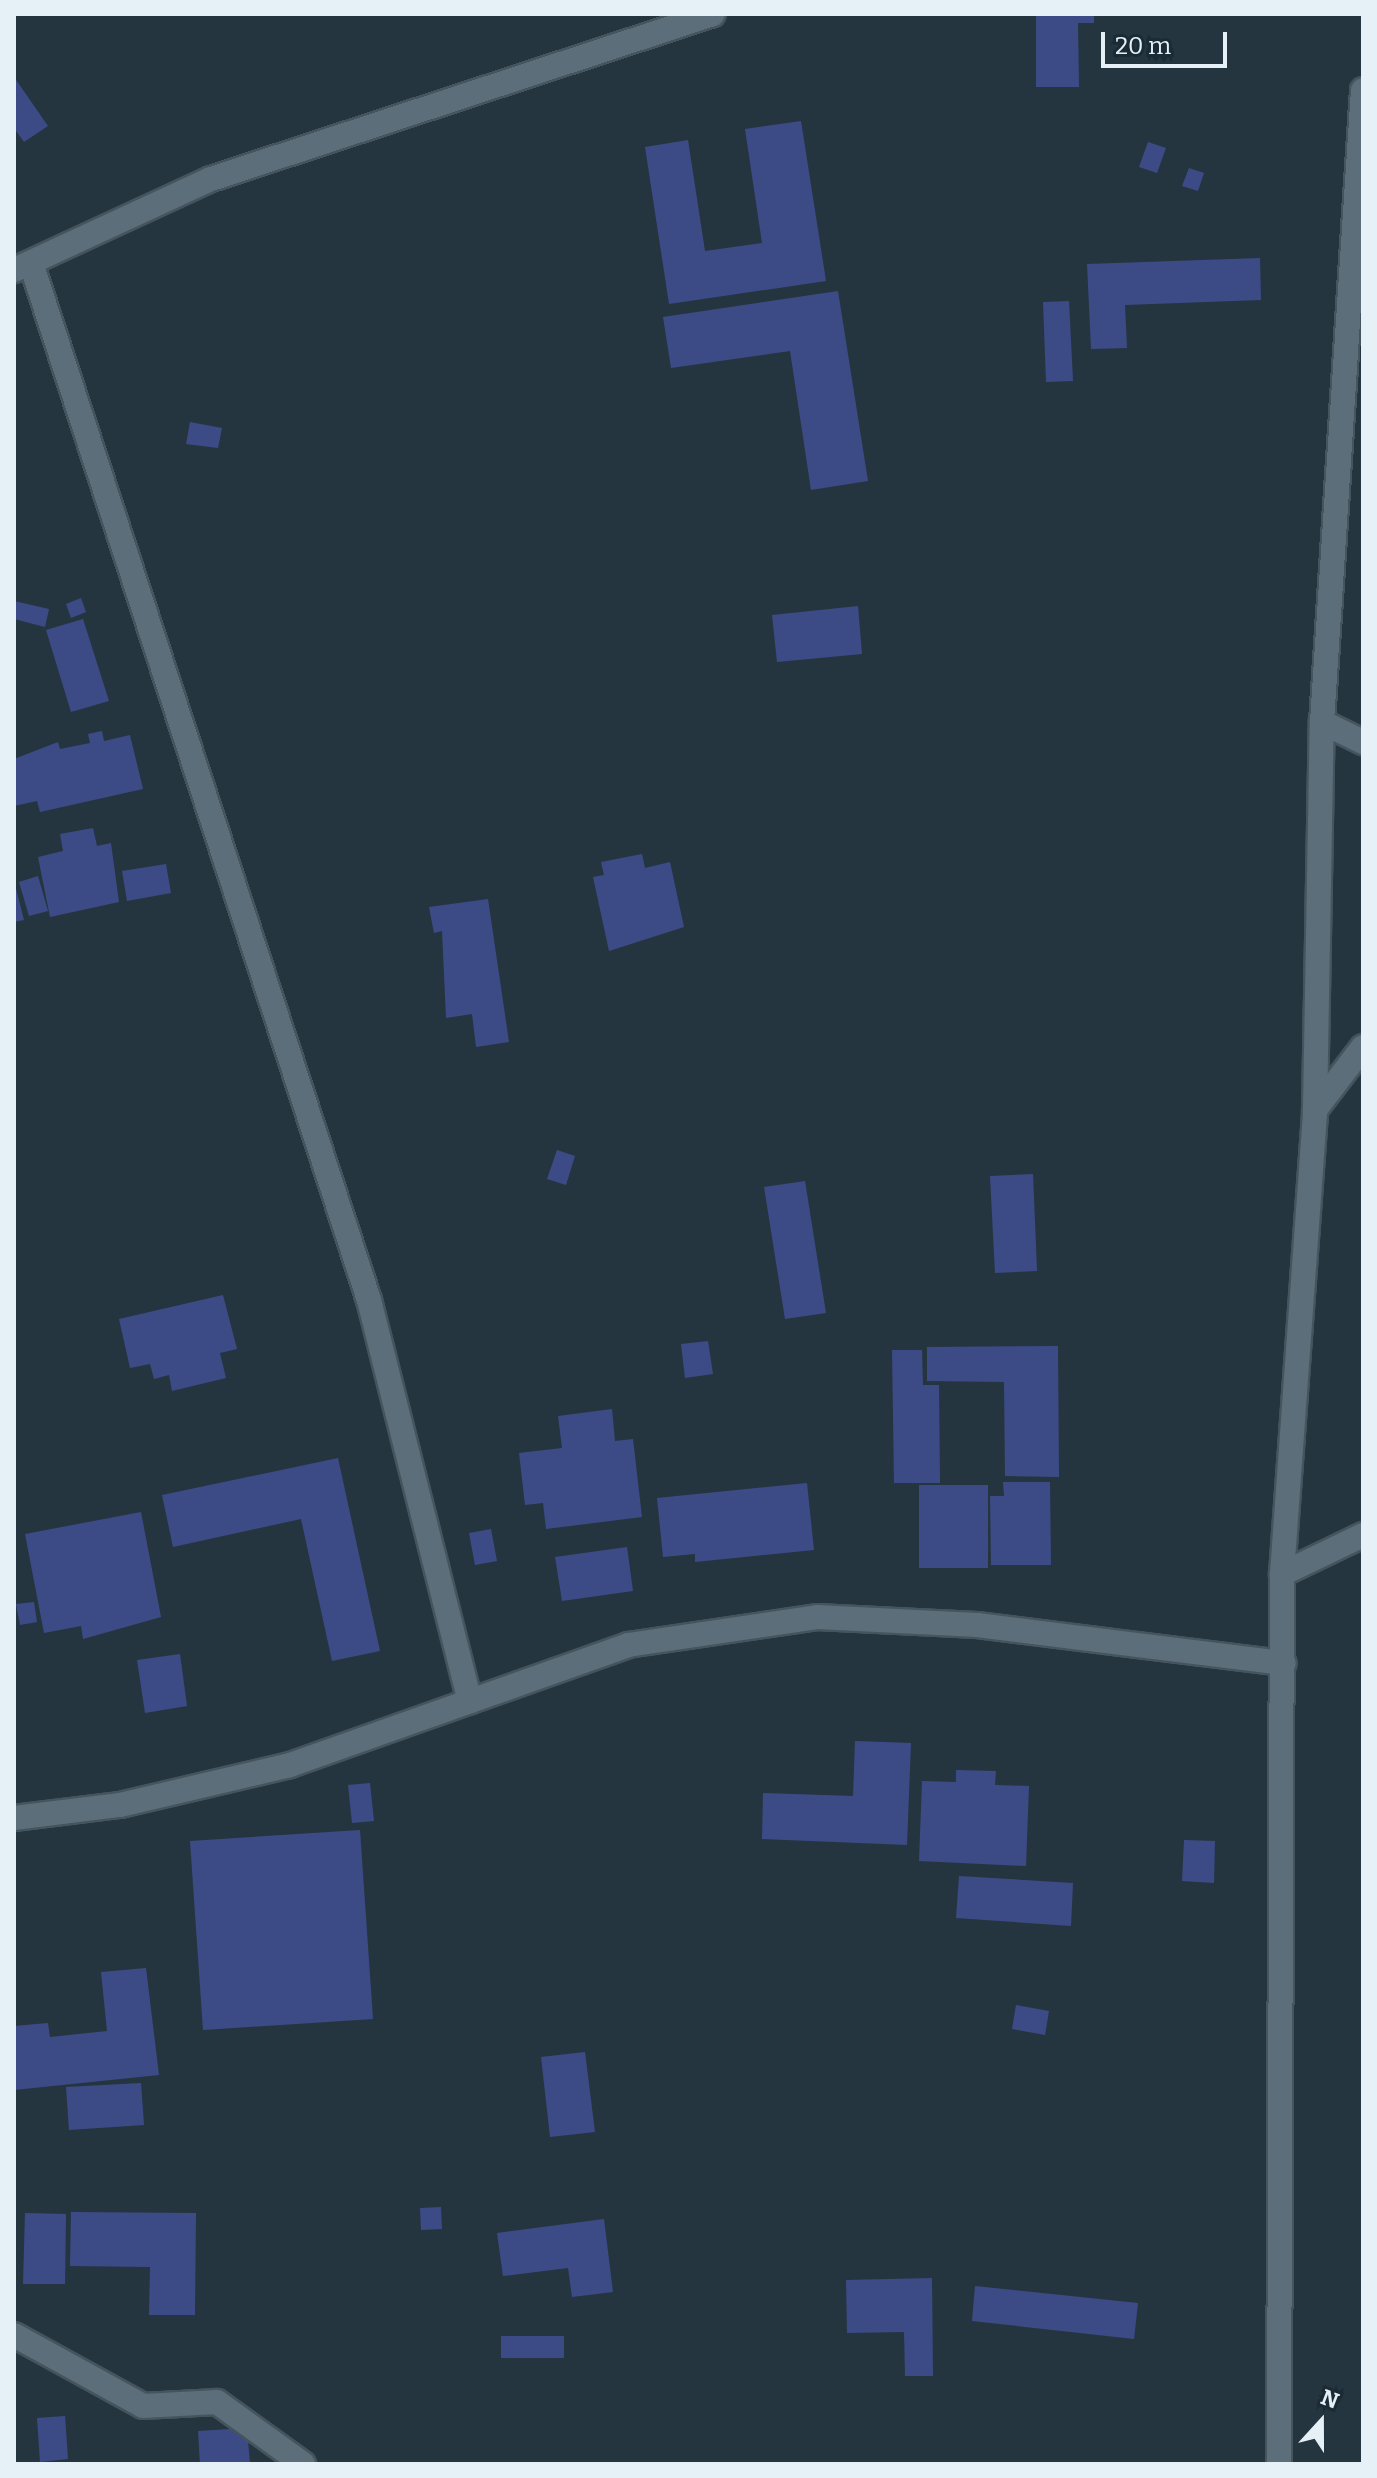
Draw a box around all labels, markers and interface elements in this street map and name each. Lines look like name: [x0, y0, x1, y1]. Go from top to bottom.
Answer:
scale bar: [1105, 16, 1231, 66]
text: 20 m: [1115, 32, 1171, 60]
north arrow: [1281, 2382, 1361, 2462]
text: N: [1317, 2383, 1343, 2415]

